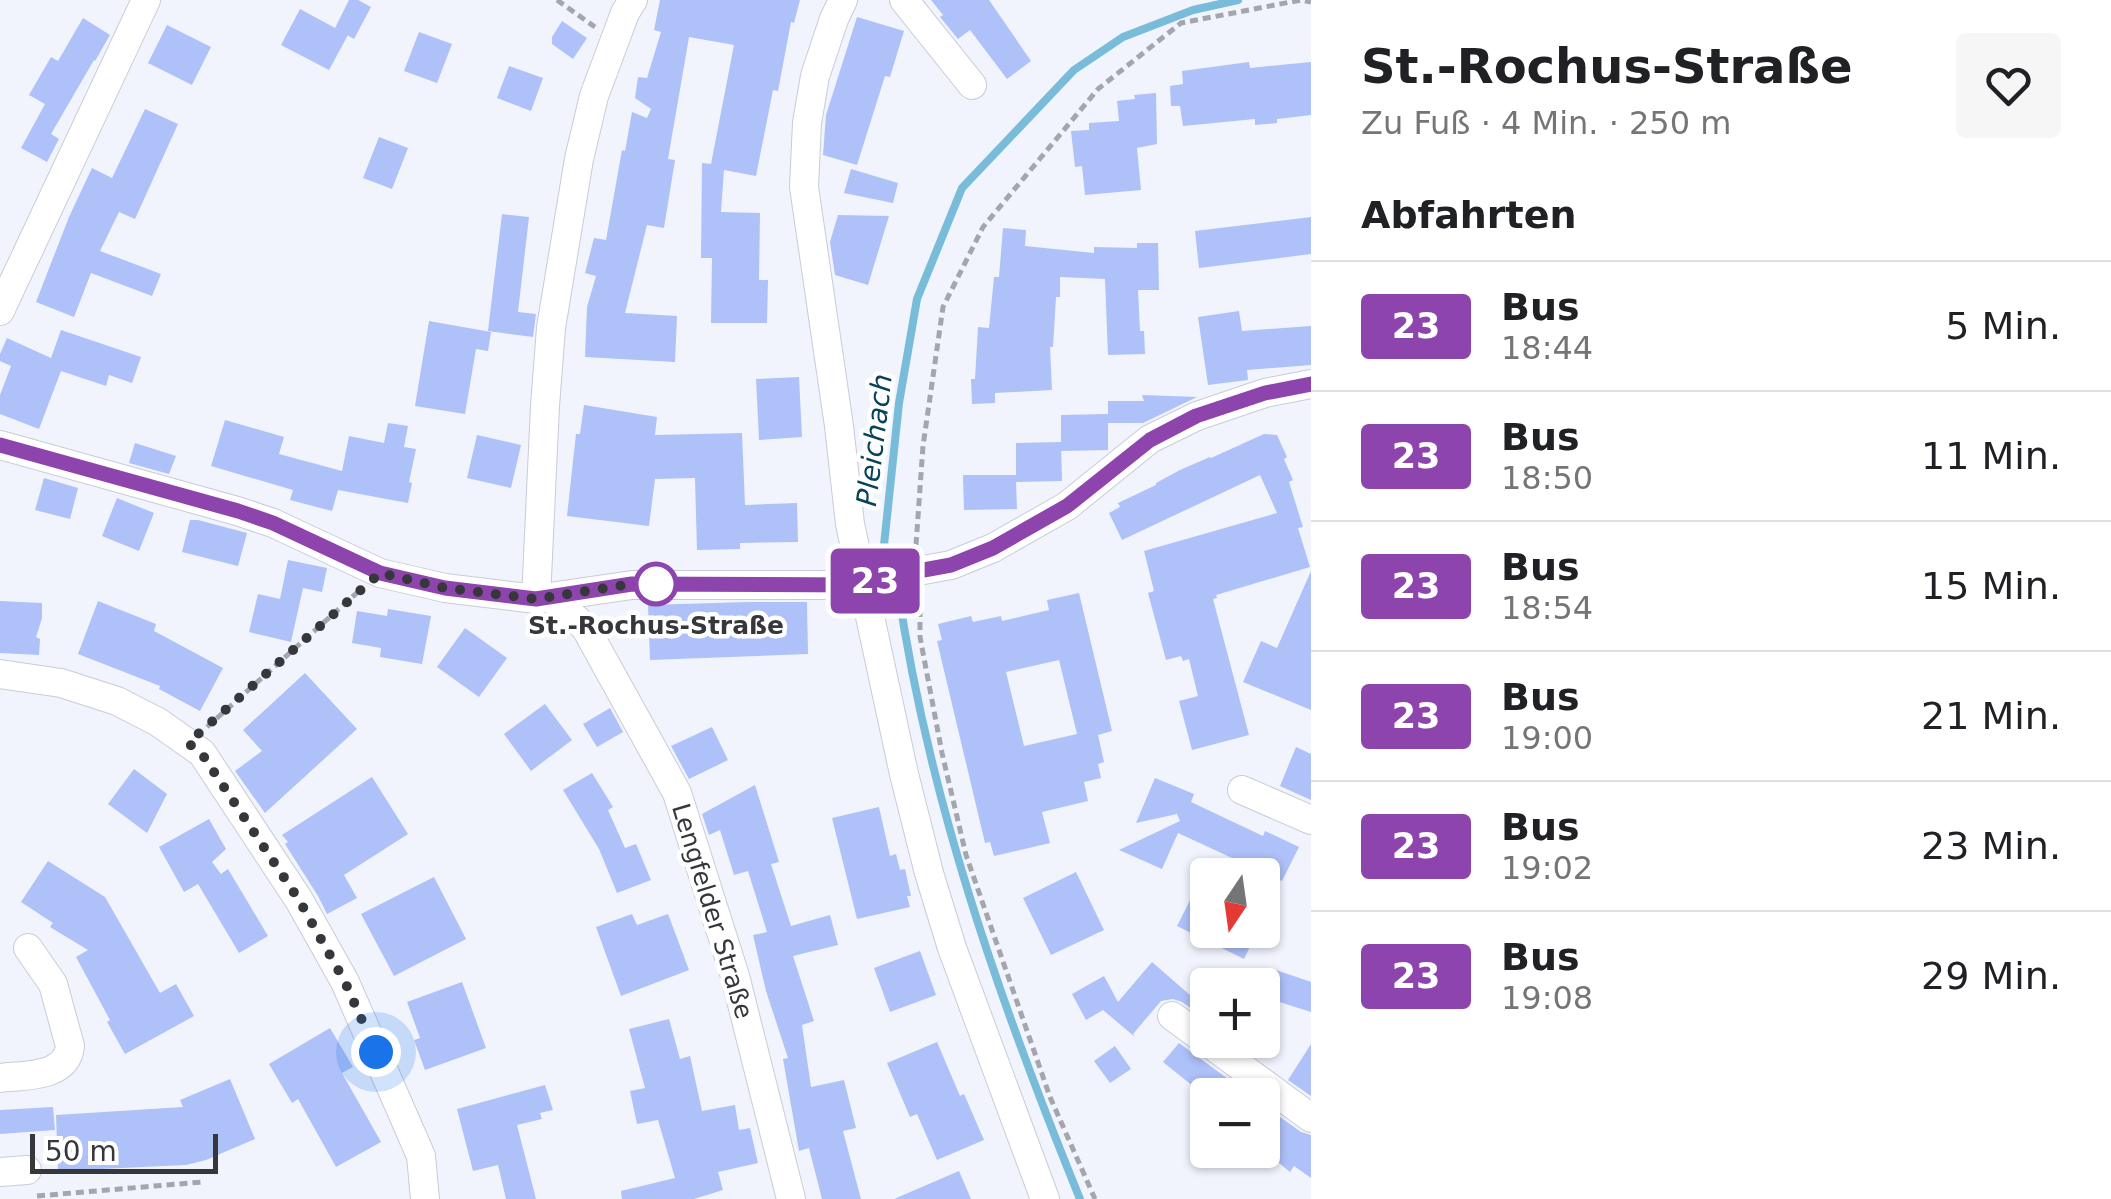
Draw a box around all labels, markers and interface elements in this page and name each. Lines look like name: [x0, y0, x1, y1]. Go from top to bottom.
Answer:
button: heart: [1956, 33, 2061, 138]
text: St.-Rochus-Straße: [1361, 38, 1853, 94]
text: Zu Fuß · 4 Min. · 250 m: [1361, 104, 1731, 142]
text: Abfahrten: [1361, 193, 1577, 237]
text: Bus: [1501, 285, 1580, 329]
text: 5 Min.: [1945, 304, 2061, 348]
text: 23: [1392, 306, 1440, 346]
text: 18:44: [1501, 329, 1593, 367]
water label: Pleichach: [850, 372, 899, 508]
text: Bus: [1501, 415, 1580, 459]
text: 11 Min.: [1921, 434, 2061, 478]
text: 23: [1392, 436, 1440, 476]
text: 18:50: [1501, 459, 1593, 497]
text: Bus: [1501, 545, 1580, 589]
line badge: 23: [830, 548, 920, 614]
text: 23: [851, 561, 899, 601]
marker: St.-Rochus-Straße: [635, 563, 677, 605]
text: 15 Min.: [1921, 564, 2061, 608]
text: 23: [1392, 566, 1440, 606]
text: 18:54: [1501, 589, 1593, 627]
place label: St.-Rochus-Straße: [528, 611, 784, 640]
text: Bus: [1501, 675, 1580, 719]
text: 21 Min.: [1921, 694, 2061, 738]
text: 23: [1392, 696, 1440, 736]
text: 19:00: [1501, 719, 1593, 757]
street label: Lengfelder Straße: [666, 800, 759, 1022]
text: Bus: [1501, 805, 1580, 849]
text: 23 Min.: [1921, 824, 2061, 868]
text: 23: [1392, 826, 1440, 866]
text: 19:02: [1501, 849, 1593, 887]
north arrow: [1190, 858, 1280, 948]
map controls: [1190, 858, 1280, 1168]
text: Bus: [1501, 935, 1580, 979]
text: 29 Min.: [1921, 954, 2061, 998]
text: 23: [1392, 956, 1440, 996]
button: +: [1190, 968, 1280, 1058]
text: 19:08: [1501, 979, 1593, 1017]
your location: [351, 1027, 401, 1077]
button: −: [1190, 1078, 1280, 1168]
scale bar: [30, 1129, 218, 1174]
text: 50 m: [45, 1135, 117, 1168]

